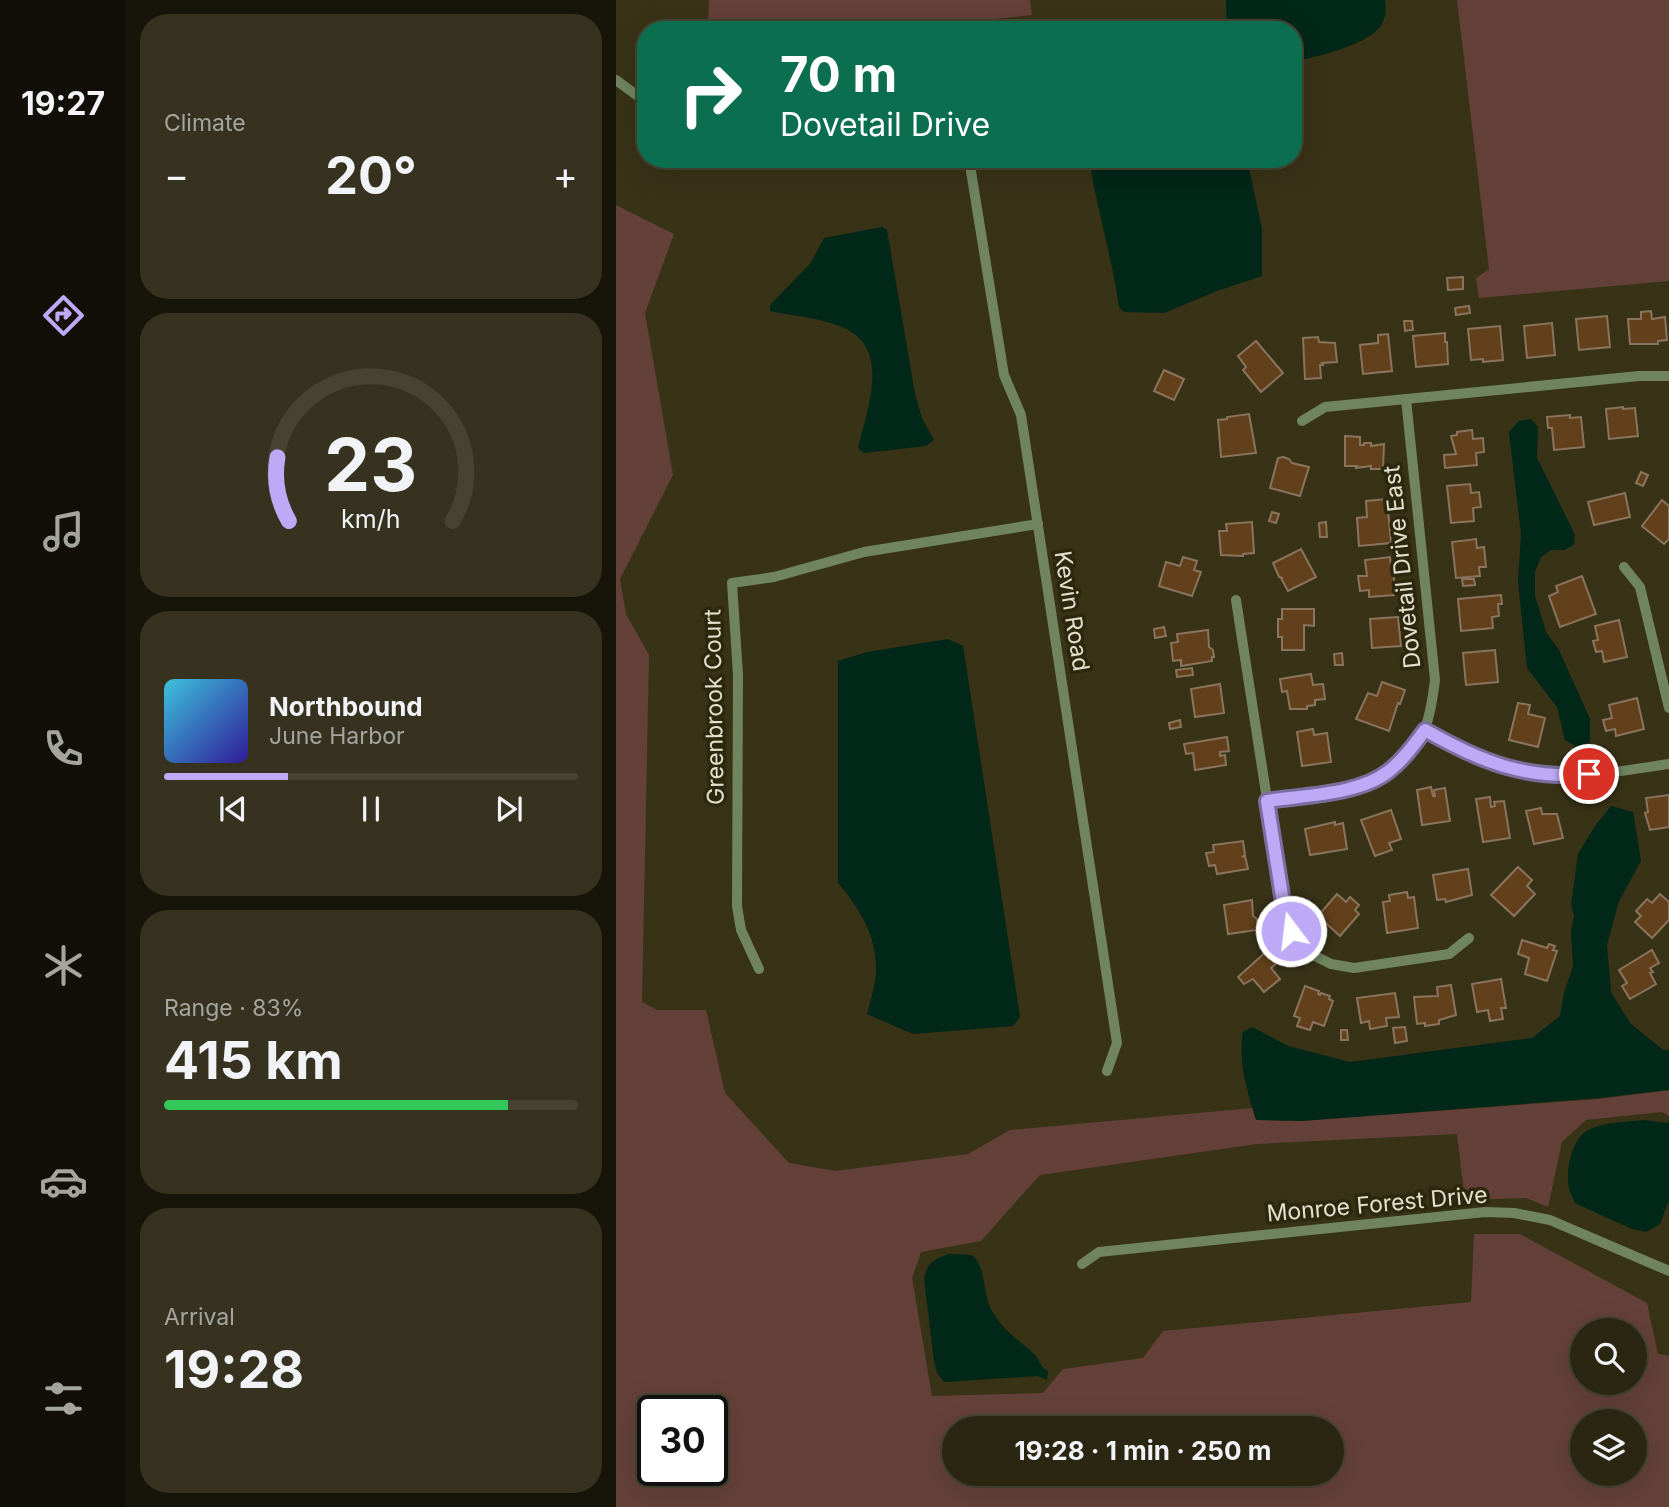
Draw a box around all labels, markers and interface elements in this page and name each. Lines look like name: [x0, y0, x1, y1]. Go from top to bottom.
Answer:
text: 70 m: [780, 45, 897, 104]
icon: right: [665, 49, 756, 140]
text: 19:27: [21, 84, 105, 123]
text: Dovetail Drive: [780, 105, 990, 144]
text: Climate: [164, 109, 246, 137]
text: 20°: [325, 144, 417, 207]
text: −: [164, 152, 189, 198]
text: +: [553, 152, 578, 198]
icon: directions: [39, 291, 88, 340]
text: 23: [325, 420, 417, 509]
street label: Dovetail Drive East: [1377, 464, 1427, 670]
text: km/h: [341, 504, 401, 534]
icon: music: [39, 507, 88, 556]
street label: Kevin Road: [1049, 549, 1095, 673]
street label: Greenbrook Court: [698, 608, 730, 805]
text: Northbound: [269, 691, 423, 722]
text: June Harbor: [269, 722, 405, 750]
icon: phone: [39, 724, 88, 773]
pin: [1559, 744, 1619, 804]
icon: arrive: [1570, 755, 1608, 793]
icon: previous: [214, 790, 252, 828]
icon: pause: [352, 790, 390, 828]
icon: next: [490, 790, 528, 828]
position arrow: [1254, 894, 1328, 968]
icon: climate: [39, 941, 88, 990]
text: Range · 83%: [164, 994, 303, 1022]
text: 415 km: [164, 1029, 343, 1092]
icon: car: [39, 1157, 88, 1206]
street label: Monroe Forest Drive: [1265, 1180, 1489, 1228]
text: Arrival: [164, 1303, 235, 1331]
map controls: [1570, 1318, 1647, 1486]
button: search: [1570, 1318, 1647, 1395]
text: 19:28: [164, 1338, 304, 1401]
icon: filters: [39, 1374, 88, 1423]
speed limit sign: 30: [637, 1395, 728, 1486]
button: layers: [1570, 1409, 1647, 1486]
text: 19:28 · 1 min · 250 m: [1015, 1435, 1271, 1466]

